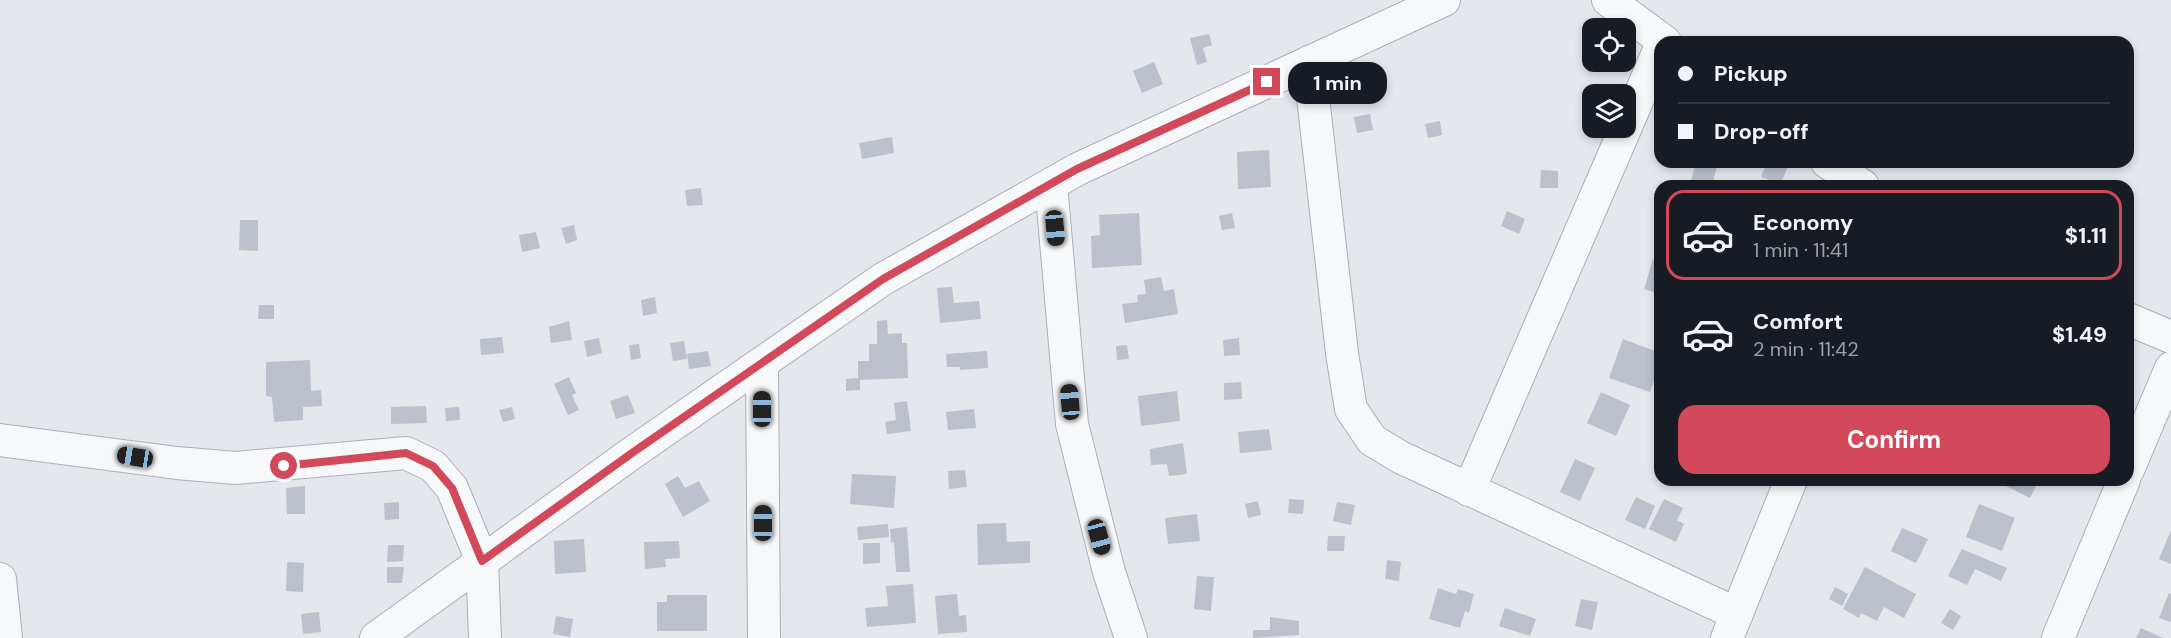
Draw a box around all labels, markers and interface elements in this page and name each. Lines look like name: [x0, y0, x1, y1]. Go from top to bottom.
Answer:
map controls: [1582, 18, 1636, 138]
button: locate: [1582, 18, 1636, 72]
text: Pickup: [1714, 59, 1788, 88]
callout: 1 min: [1288, 61, 1387, 103]
route end: [1253, 68, 1280, 95]
text: 1 min: [1313, 70, 1362, 96]
button: layers: [1582, 84, 1636, 138]
text: Drop-off: [1714, 117, 1809, 146]
icon: car: [1681, 208, 1735, 262]
text: Economy: [1753, 208, 1853, 237]
car: [1044, 209, 1066, 247]
text: $1.11: [2065, 221, 2107, 250]
text: 1 min · 11:41: [1753, 237, 1848, 263]
icon: car: [1681, 307, 1735, 361]
text: Comfort: [1753, 307, 1843, 336]
text: $1.49: [2052, 320, 2107, 349]
text: 2 min · 11:42: [1753, 336, 1859, 362]
car: [1059, 383, 1081, 421]
car: [753, 391, 771, 427]
button: Confirm: [1678, 405, 2110, 474]
car: [116, 445, 154, 469]
route start: [270, 452, 297, 479]
car: [754, 505, 772, 541]
car: [1086, 517, 1112, 557]

